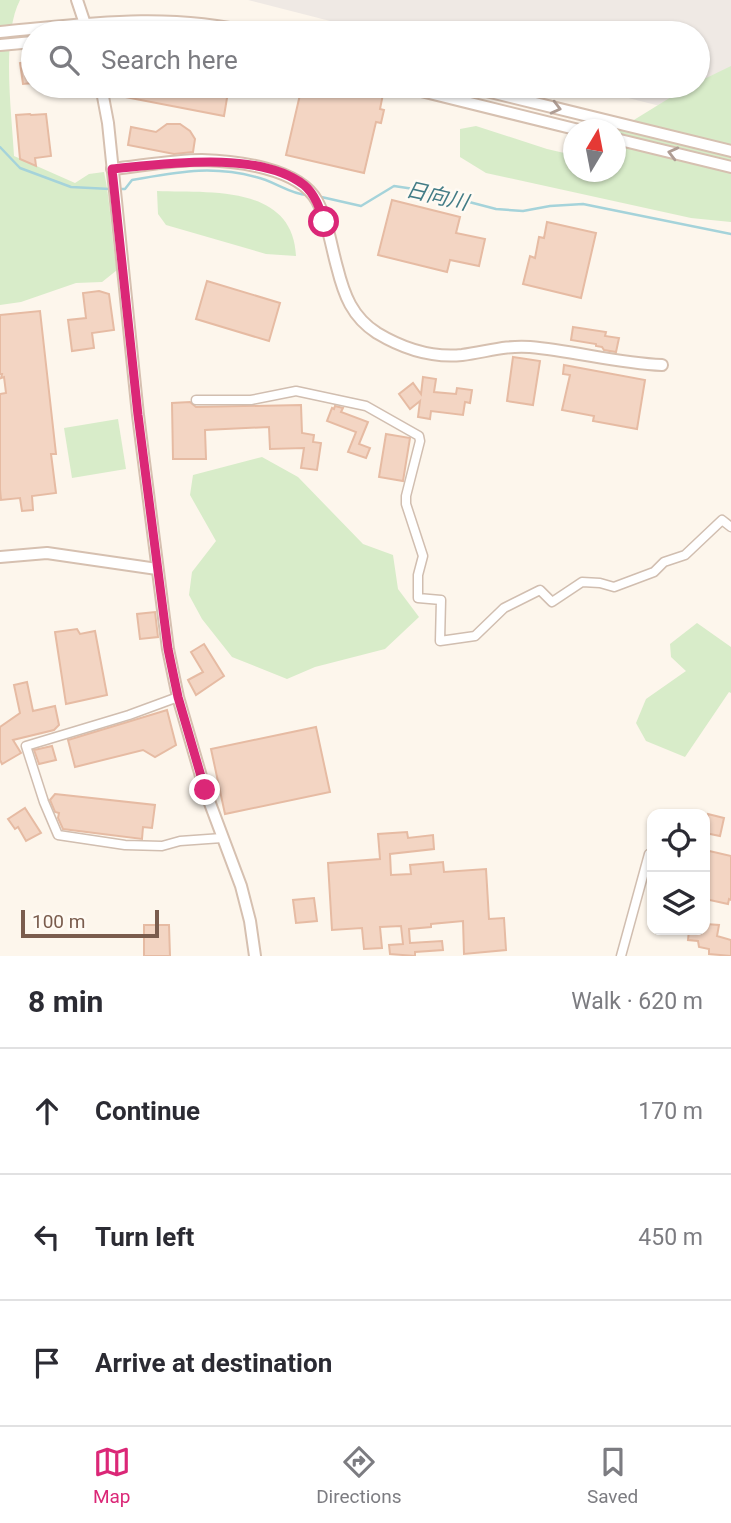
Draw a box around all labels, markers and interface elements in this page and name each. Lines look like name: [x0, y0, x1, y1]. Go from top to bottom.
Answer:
search box: [21, 21, 710, 98]
icon: search: [45, 41, 83, 79]
text: Search here: [101, 45, 238, 75]
one-way arrow: [550, 100, 562, 114]
north arrow: [563, 119, 626, 182]
one-way arrow: [667, 147, 679, 161]
water label: 日向川: [404, 177, 472, 215]
route start: [308, 206, 339, 237]
route end: [189, 774, 220, 805]
map controls: [647, 809, 710, 935]
button: locate: [647, 809, 710, 872]
button: layers: [647, 872, 710, 935]
scale bar: [21, 907, 159, 939]
text: 100 m: [32, 910, 85, 933]
text: 8 min: [28, 984, 103, 1019]
text: Walk · 620 m: [571, 988, 703, 1015]
icon: ahead: [28, 1092, 66, 1130]
text: Continue: [95, 1096, 200, 1126]
text: 170 m: [638, 1098, 703, 1125]
icon: left: [28, 1218, 66, 1256]
text: Turn left: [95, 1222, 194, 1252]
text: 450 m: [638, 1224, 703, 1251]
icon: arrive: [28, 1344, 66, 1382]
text: Arrive at destination: [95, 1348, 332, 1378]
tab: Map: [93, 1443, 131, 1508]
tab: Directions: [316, 1443, 401, 1508]
tab: Saved: [587, 1443, 638, 1508]

